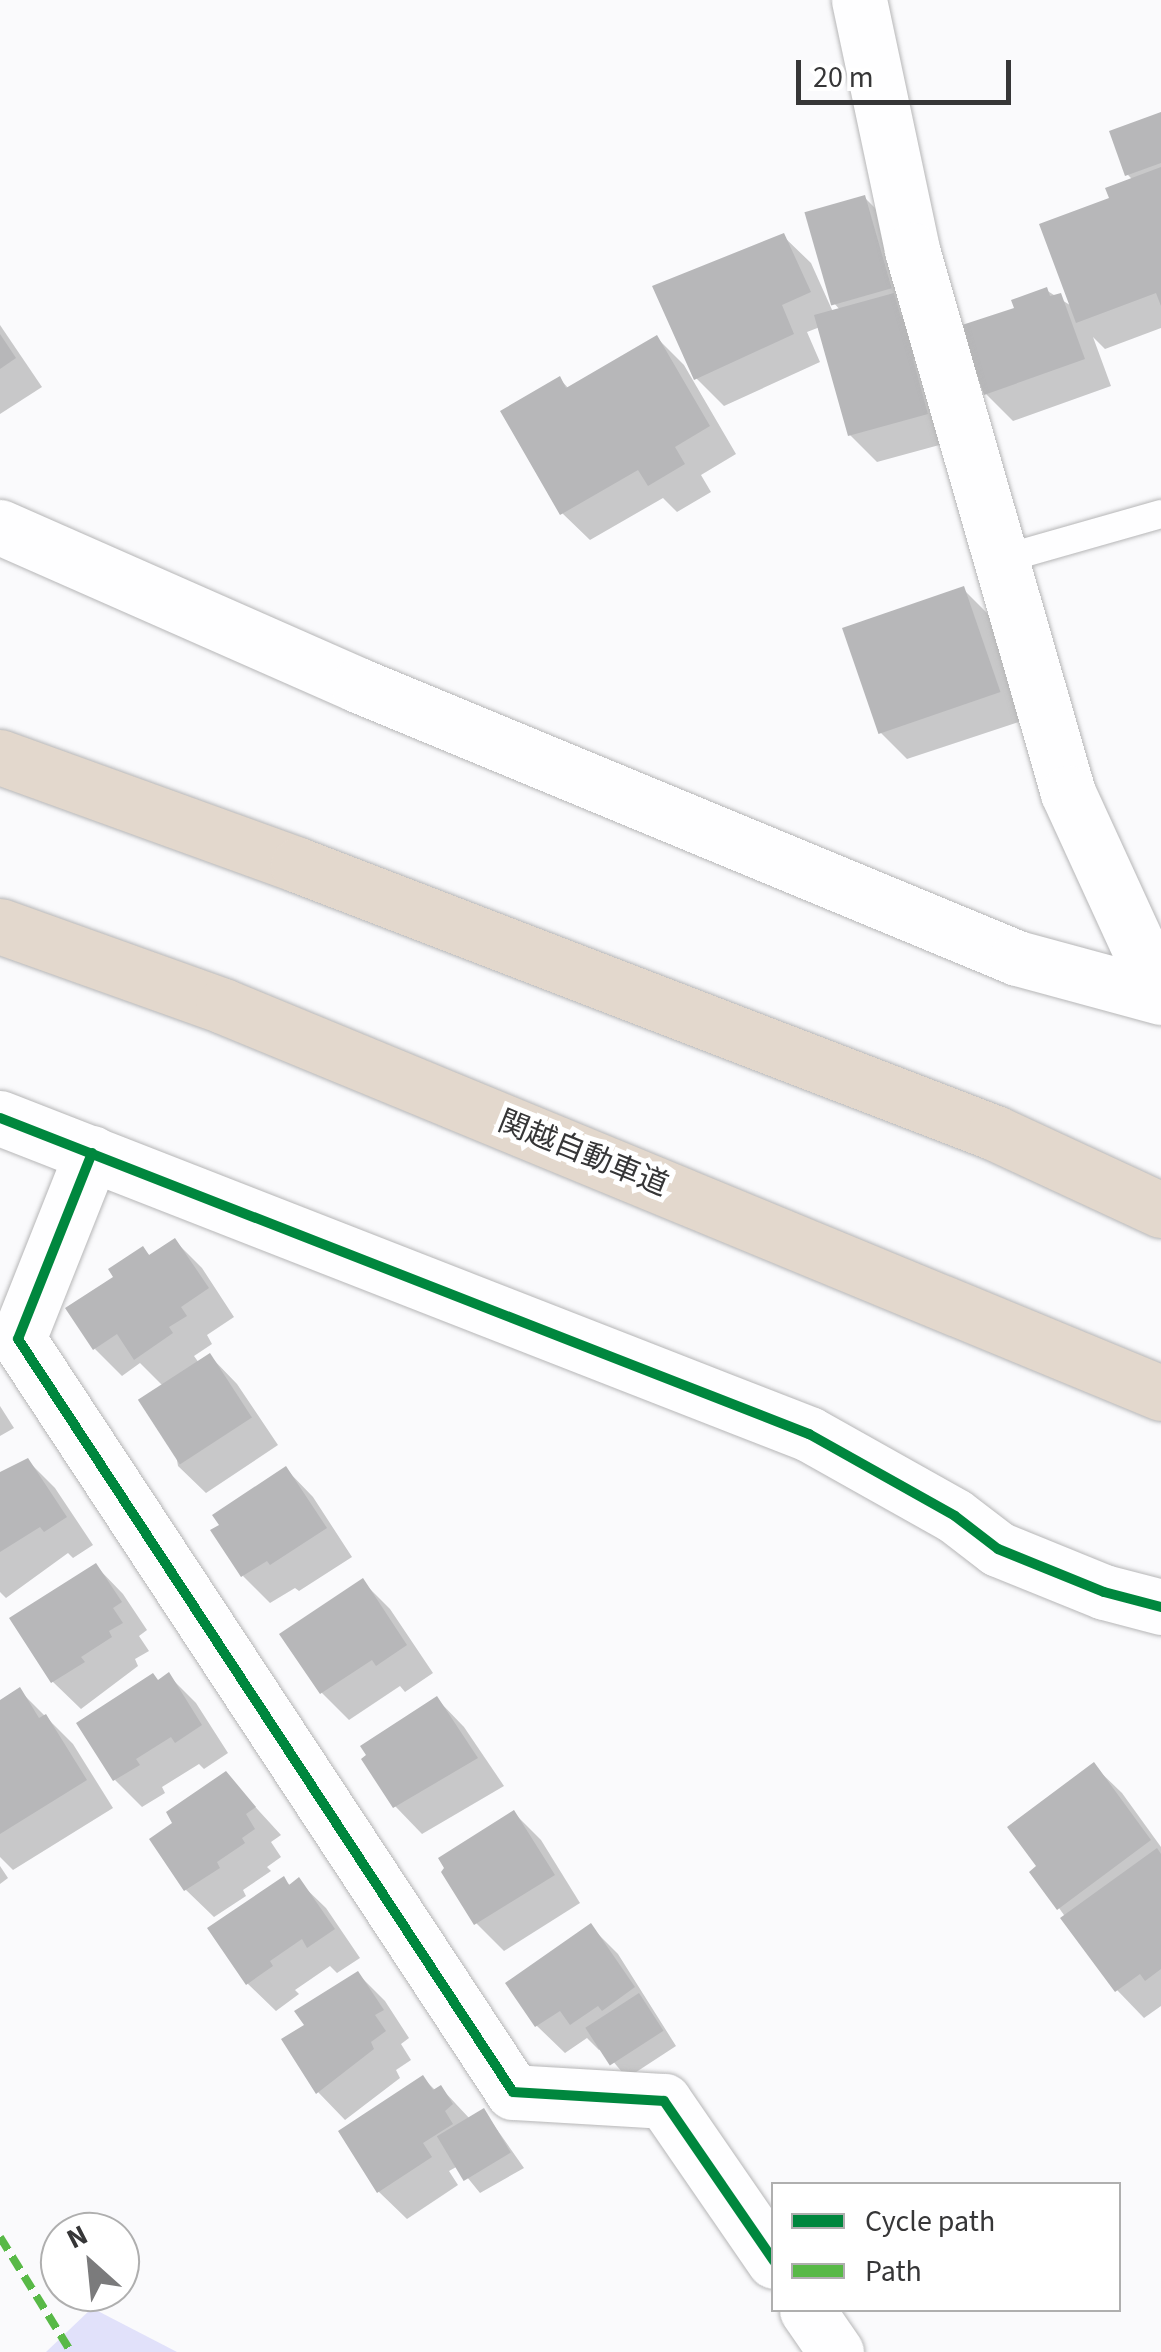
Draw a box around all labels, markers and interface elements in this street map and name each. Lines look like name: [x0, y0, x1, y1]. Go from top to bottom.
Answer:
scale bar: [801, 40, 1016, 102]
text: 20 m: [813, 56, 874, 99]
street label: 関越自動車道: [493, 1104, 673, 1204]
legend: [771, 2182, 1121, 2312]
text: Cycle path: [865, 2200, 995, 2243]
north arrow: [40, 2212, 140, 2312]
text: N: [60, 2215, 95, 2259]
text: Path: [865, 2250, 922, 2293]

